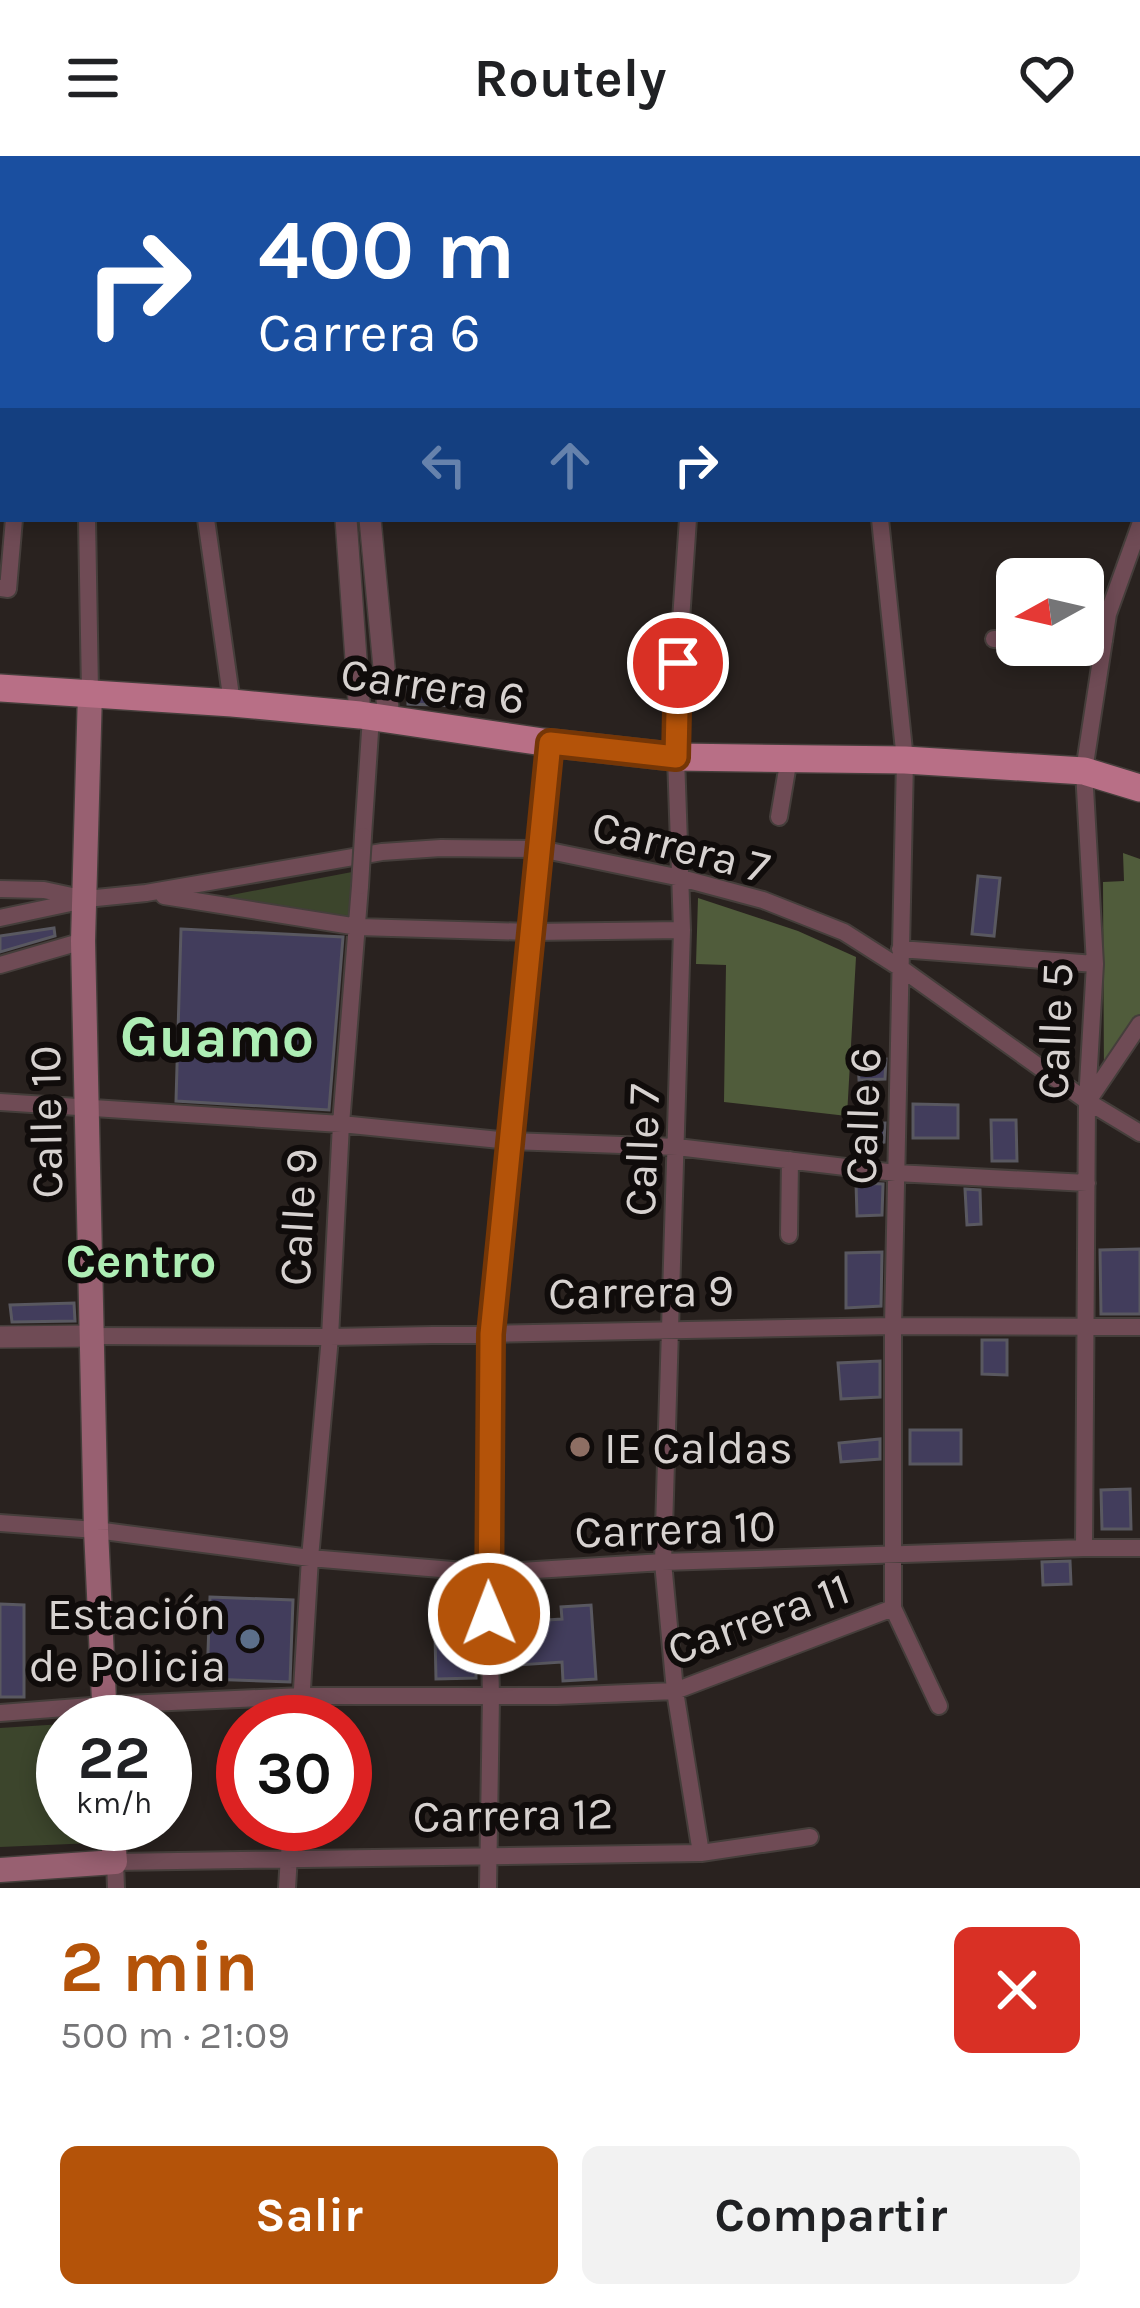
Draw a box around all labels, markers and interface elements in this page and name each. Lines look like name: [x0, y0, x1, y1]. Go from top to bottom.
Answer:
icon: menu: [60, 45, 126, 111]
icon: heart: [1014, 45, 1080, 111]
text: Routely: [474, 46, 666, 110]
text: 400 m: [258, 201, 515, 299]
icon: right: [60, 204, 216, 360]
text: Carrera 6: [258, 301, 481, 365]
icon: left: [411, 432, 477, 498]
icon: ahead: [537, 432, 603, 498]
icon: right: [663, 432, 729, 498]
north arrow: [996, 558, 1104, 666]
map controls: [996, 558, 1104, 666]
pin: [627, 612, 729, 714]
icon: arrive: [645, 630, 711, 696]
street label: Carrera 6: [337, 647, 528, 725]
street label: Carrera 7: [587, 800, 775, 894]
street label: Calle 5: [1027, 962, 1083, 1100]
district label: Guamo: [120, 1004, 314, 1070]
street label: Calle 10: [19, 1045, 73, 1199]
street label: Calle 6: [835, 1047, 891, 1185]
street label: Calle 7: [614, 1083, 670, 1217]
street label: Calle 9: [268, 1147, 328, 1287]
district label: Centro: [66, 1233, 216, 1289]
street label: Carrera 9: [548, 1264, 734, 1320]
place label: IE Caldas: [604, 1422, 793, 1474]
marker: IE Caldas: [567, 1434, 593, 1460]
street label: Carrera 10: [574, 1500, 777, 1558]
position arrow: [426, 1551, 552, 1677]
street label: Carrera 11: [660, 1562, 856, 1676]
place label: Estación de Policia: [29, 1588, 226, 1692]
marker: Estación de Policia: [237, 1626, 263, 1652]
speed limit sign: 30: [216, 1695, 372, 1851]
text: 22: [78, 1723, 150, 1793]
text: km/h: [76, 1785, 152, 1821]
street label: Carrera 12: [412, 1787, 614, 1843]
text: 2 min: [60, 1925, 259, 2009]
button: close: [954, 1927, 1080, 2053]
text: 500 m · 21:09: [60, 2012, 290, 2058]
button: Salir: [60, 2146, 558, 2284]
button: Compartir: [582, 2146, 1080, 2284]

